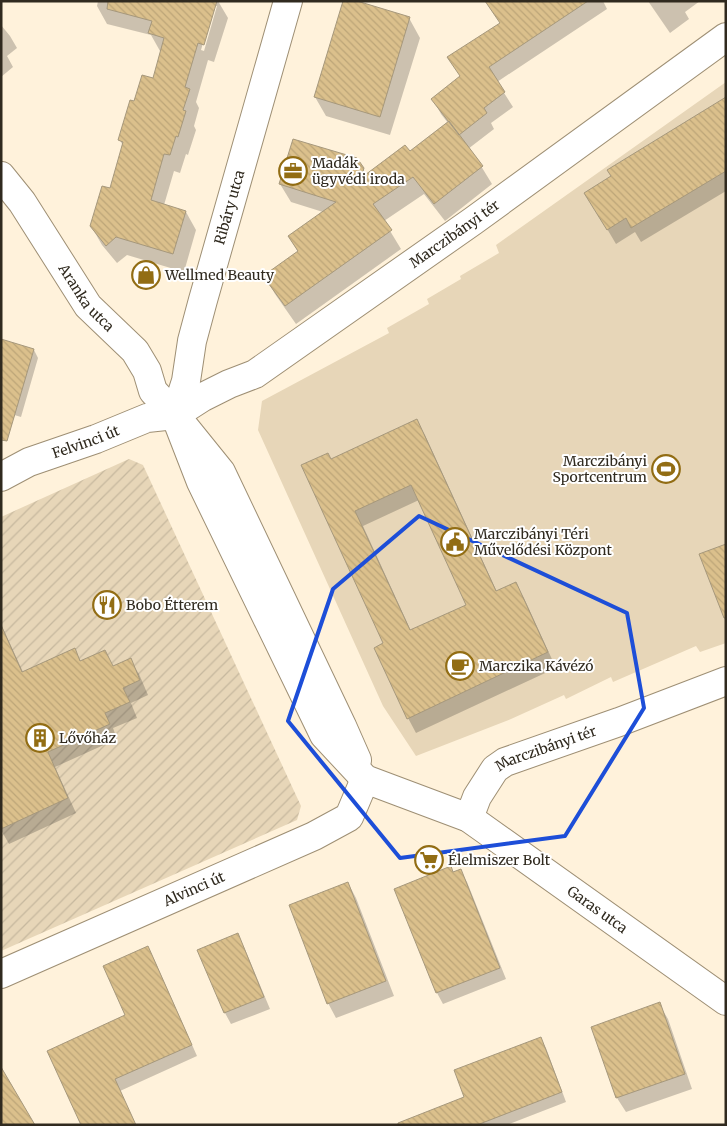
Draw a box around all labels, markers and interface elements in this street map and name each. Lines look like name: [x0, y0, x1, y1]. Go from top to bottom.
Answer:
place label: Madák ügyvédi iroda: [312, 154, 405, 188]
office icon: Madák ügyvédi iroda: [278, 156, 308, 186]
street label: Ribáry utca: [210, 168, 249, 247]
street label: Marczibányi tér: [406, 196, 503, 272]
street label: Aranka utca: [54, 260, 118, 336]
shop icon: Wellmed Beauty: [131, 260, 161, 290]
place label: Wellmed Beauty: [164, 266, 275, 284]
street label: Felvinci út: [50, 421, 123, 462]
place label: Marczibányi Sportcentrum: [553, 452, 647, 486]
sports icon: Marczibányi Sportcentrum: [651, 454, 681, 484]
place label: Marczibányi Téri Művelődési Központ: [474, 525, 612, 559]
public building icon: Marczibányi Téri Művelődési Központ: [440, 527, 470, 557]
restaurant icon: Bobo Étterem: [92, 590, 122, 620]
place label: Bobo Étterem: [126, 596, 218, 614]
cafe icon: Marczika Kávézó: [445, 651, 475, 681]
place label: Marczika Kávézó: [479, 657, 593, 675]
street label: Marczibányi tér: [492, 722, 599, 775]
building icon: Lővőház: [25, 723, 55, 753]
place label: Lővőház: [59, 729, 117, 747]
supermarket icon: Élelmiszer Bolt: [414, 845, 444, 875]
place label: Élelmiszer Bolt: [448, 851, 551, 869]
street label: Alvinci út: [160, 867, 228, 911]
street label: Garas utca: [564, 882, 632, 937]

